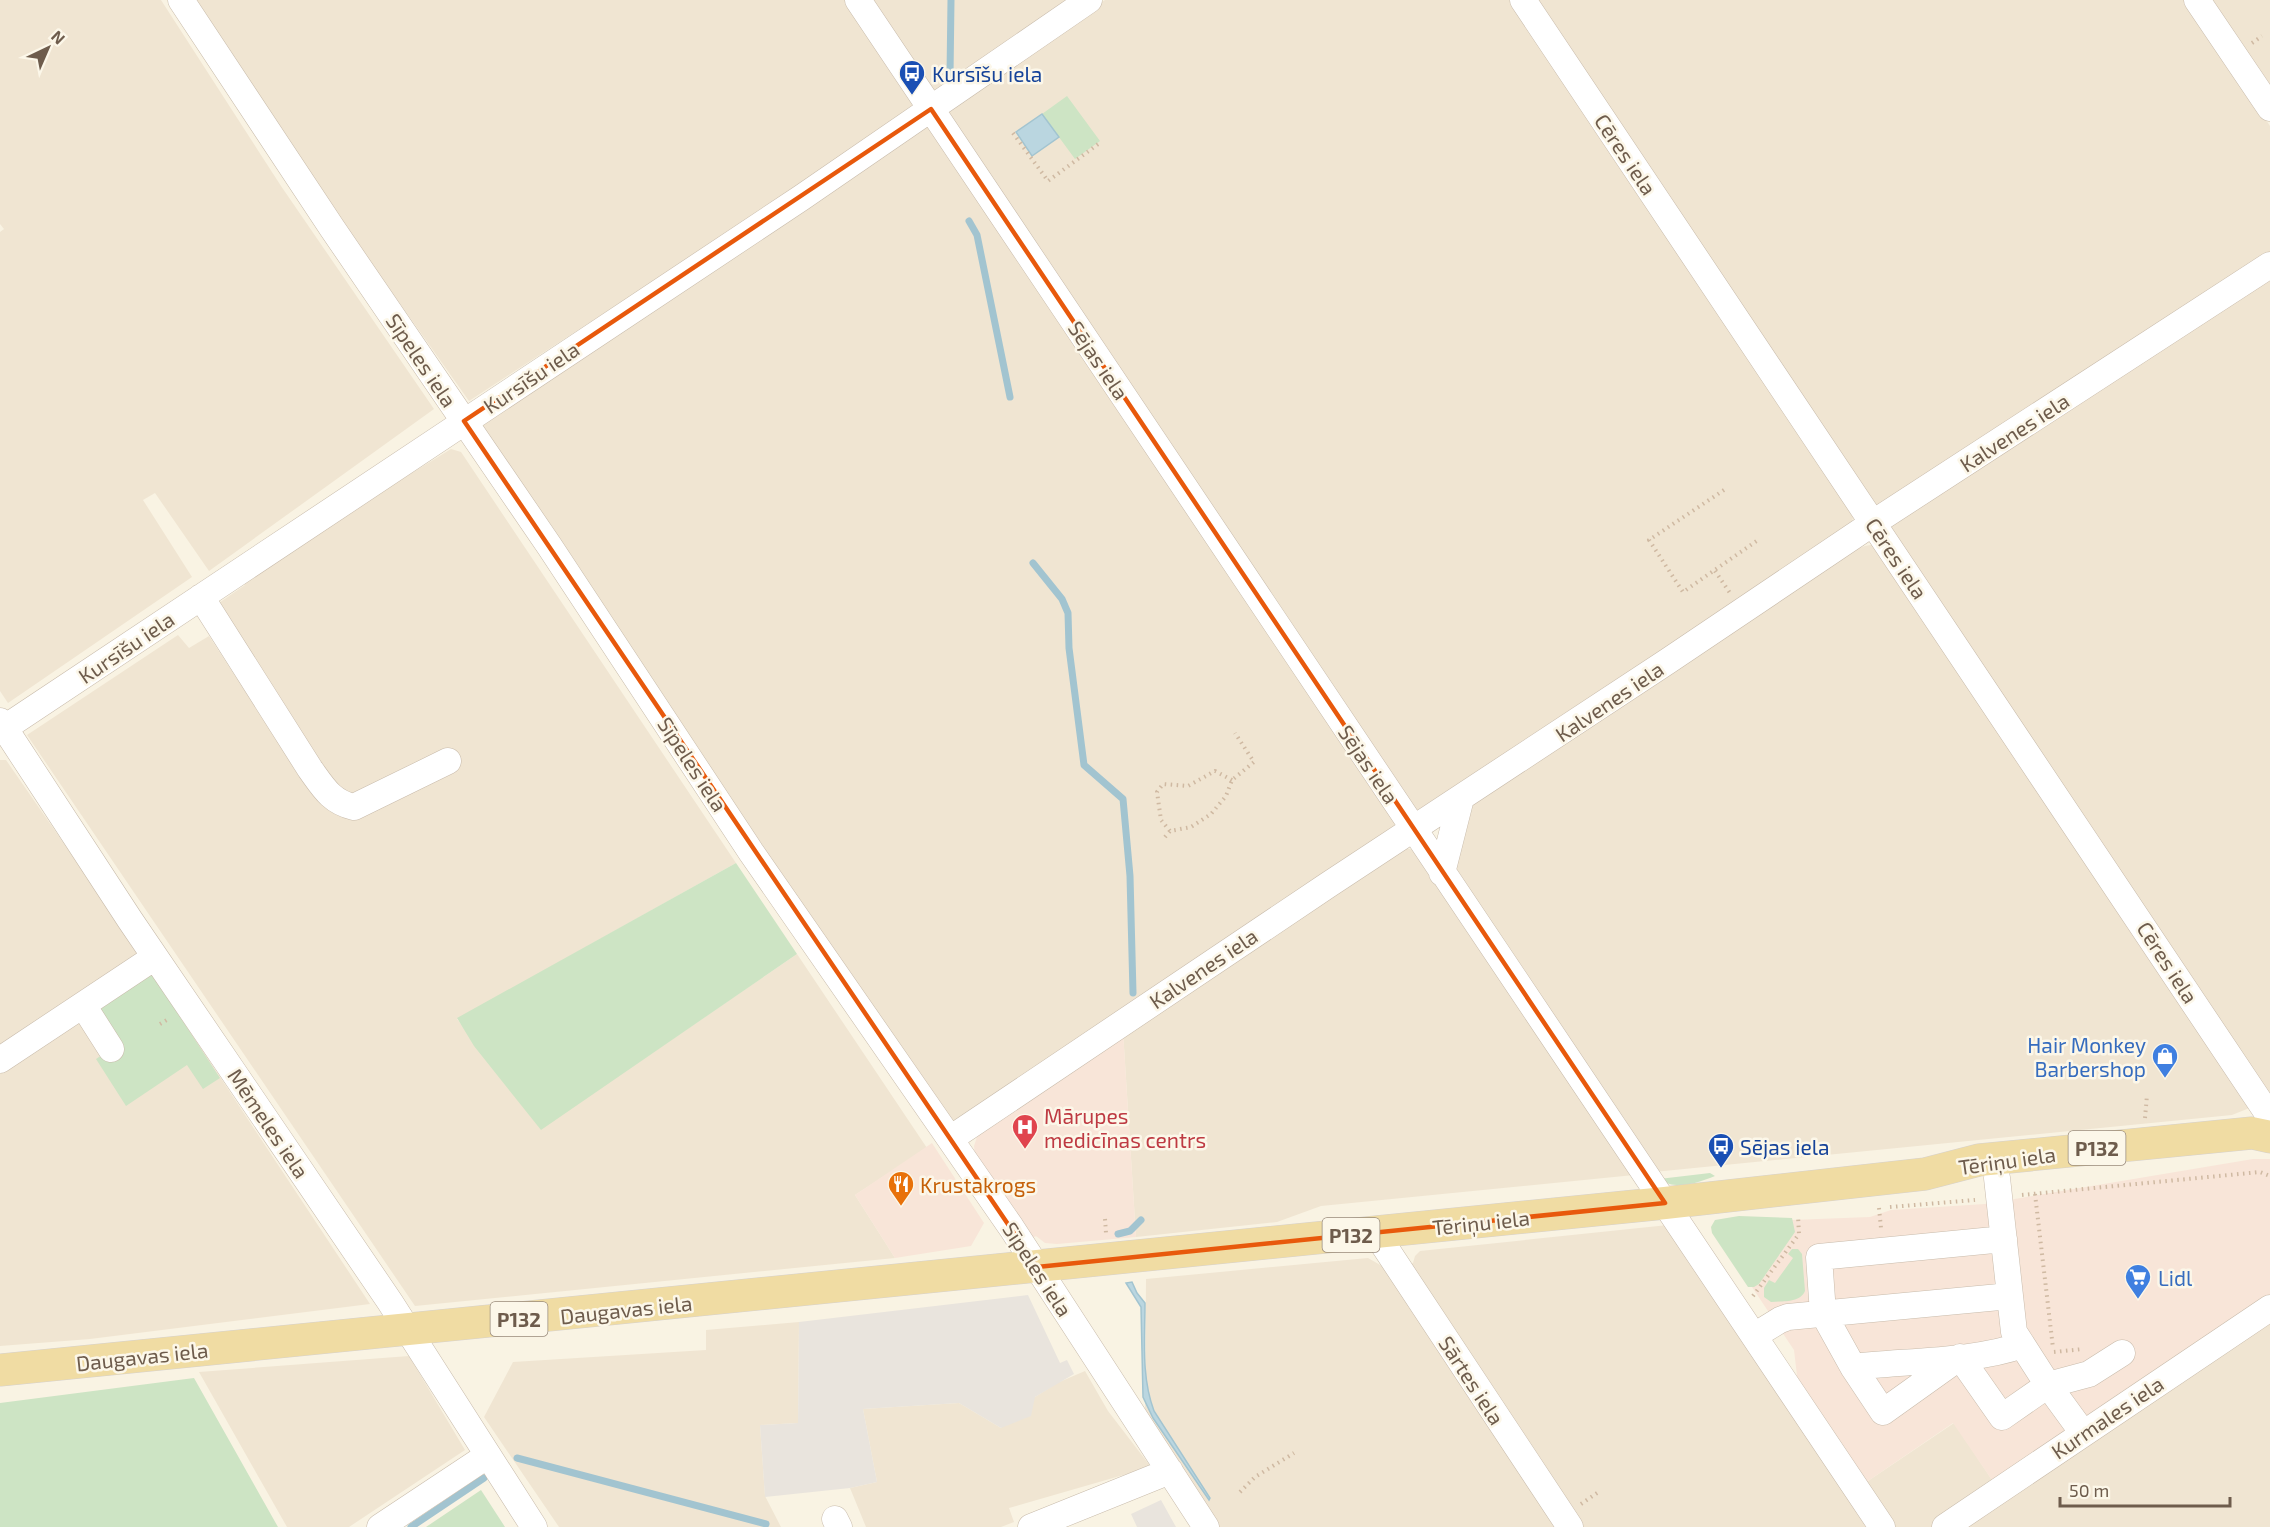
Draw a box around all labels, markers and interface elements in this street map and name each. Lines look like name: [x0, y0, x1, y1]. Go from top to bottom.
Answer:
north arrow: [18, 18, 78, 78]
text: N: [48, 26, 70, 48]
bus stop icon: Kursīšu iela: [897, 58, 927, 96]
place label: Kursīšu iela: [932, 61, 1042, 86]
street label: Cēres iela: [1590, 109, 1662, 199]
street label: Sīpeles iela: [382, 308, 462, 412]
street label: Sējas iela: [1063, 316, 1134, 405]
street label: Kursīšu iela: [478, 336, 584, 418]
street label: Kalvenes iela: [1955, 387, 2073, 477]
street label: Cēres iela: [1861, 513, 1933, 603]
street label: Kursīšu iela: [73, 606, 179, 688]
street label: Kalvenes iela: [1550, 656, 1668, 746]
street label: Sīpeles iela: [653, 712, 733, 816]
street label: Sējas iela: [1333, 720, 1404, 809]
street label: Cēres iela: [2132, 916, 2204, 1008]
street label: Kalvenes iela: [1144, 923, 1262, 1013]
place label: Hair Monkey Barbershop: [2027, 1032, 2146, 1081]
shop icon: Hair Monkey Barbershop: [2150, 1041, 2180, 1079]
street label: Mēmeles iela: [223, 1064, 315, 1182]
place label: Mārupes medicīnas centrs: [1044, 1103, 1206, 1152]
hospital icon: Mārupes medicīnas centrs: [1010, 1112, 1040, 1150]
bus stop icon: Sējas iela: [1706, 1131, 1736, 1169]
road number: P132: [2068, 1131, 2126, 1165]
place label: Sējas iela: [1740, 1134, 1829, 1160]
street label: Tēriņu iela: [1957, 1141, 2057, 1181]
restaurant icon: Krustakrogs: [886, 1169, 916, 1207]
place label: Krustakrogs: [920, 1172, 1036, 1197]
street label: Tēriņu iela: [1431, 1204, 1531, 1242]
street label: Sīpeles iela: [998, 1217, 1078, 1321]
road number: P132: [1322, 1218, 1380, 1252]
supermarket icon: Lidl: [2123, 1262, 2153, 1300]
place label: Lidl: [2158, 1265, 2193, 1290]
street label: Daugavas iela: [559, 1290, 693, 1328]
road number: P132: [490, 1302, 548, 1336]
street label: Sārtes iela: [1434, 1331, 1510, 1429]
street label: Daugavas iela: [75, 1337, 209, 1375]
street label: Kurmales iela: [2046, 1370, 2168, 1464]
scale bar: [2060, 1470, 2230, 1508]
text: 50 m: [2069, 1479, 2109, 1501]

